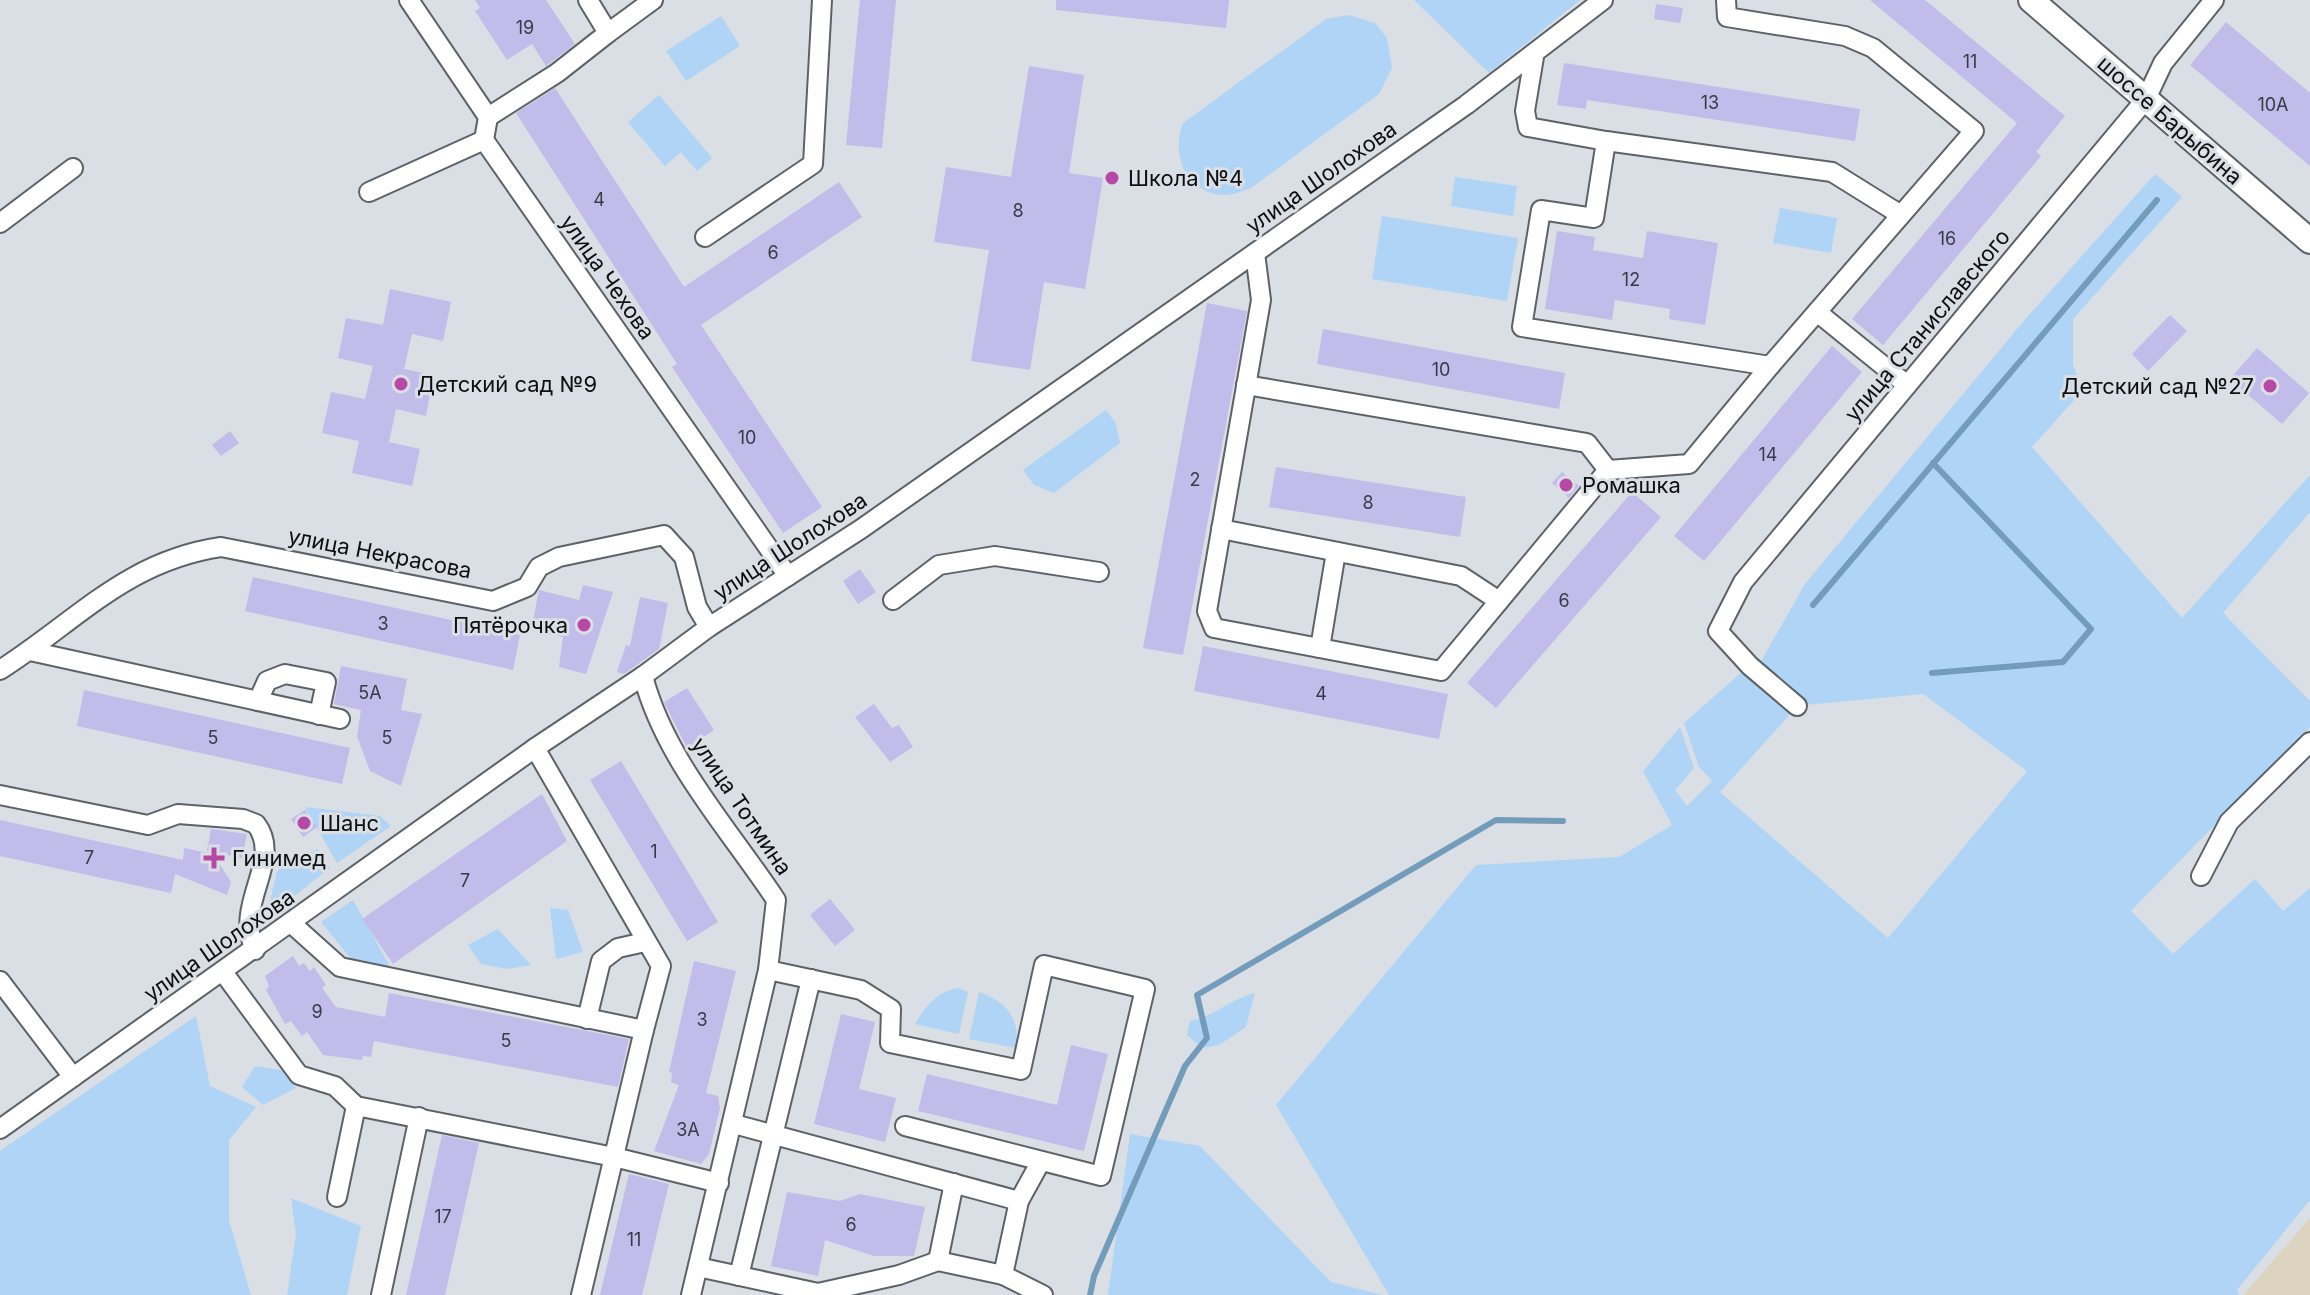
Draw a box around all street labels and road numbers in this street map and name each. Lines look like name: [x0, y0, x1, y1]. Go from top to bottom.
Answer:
street label: шоссе Барыбина: [2092, 50, 2248, 190]
street label: улица Шолохова: [1241, 115, 1401, 239]
street label: улица Чехова: [555, 210, 661, 344]
street label: улица Станиславского: [1839, 224, 2015, 426]
street label: улица Шолохова: [708, 487, 872, 605]
street label: улица Некрасова: [286, 522, 474, 584]
street label: улица Тотмина: [686, 732, 798, 880]
street label: улица Шолохова: [139, 883, 299, 1007]

